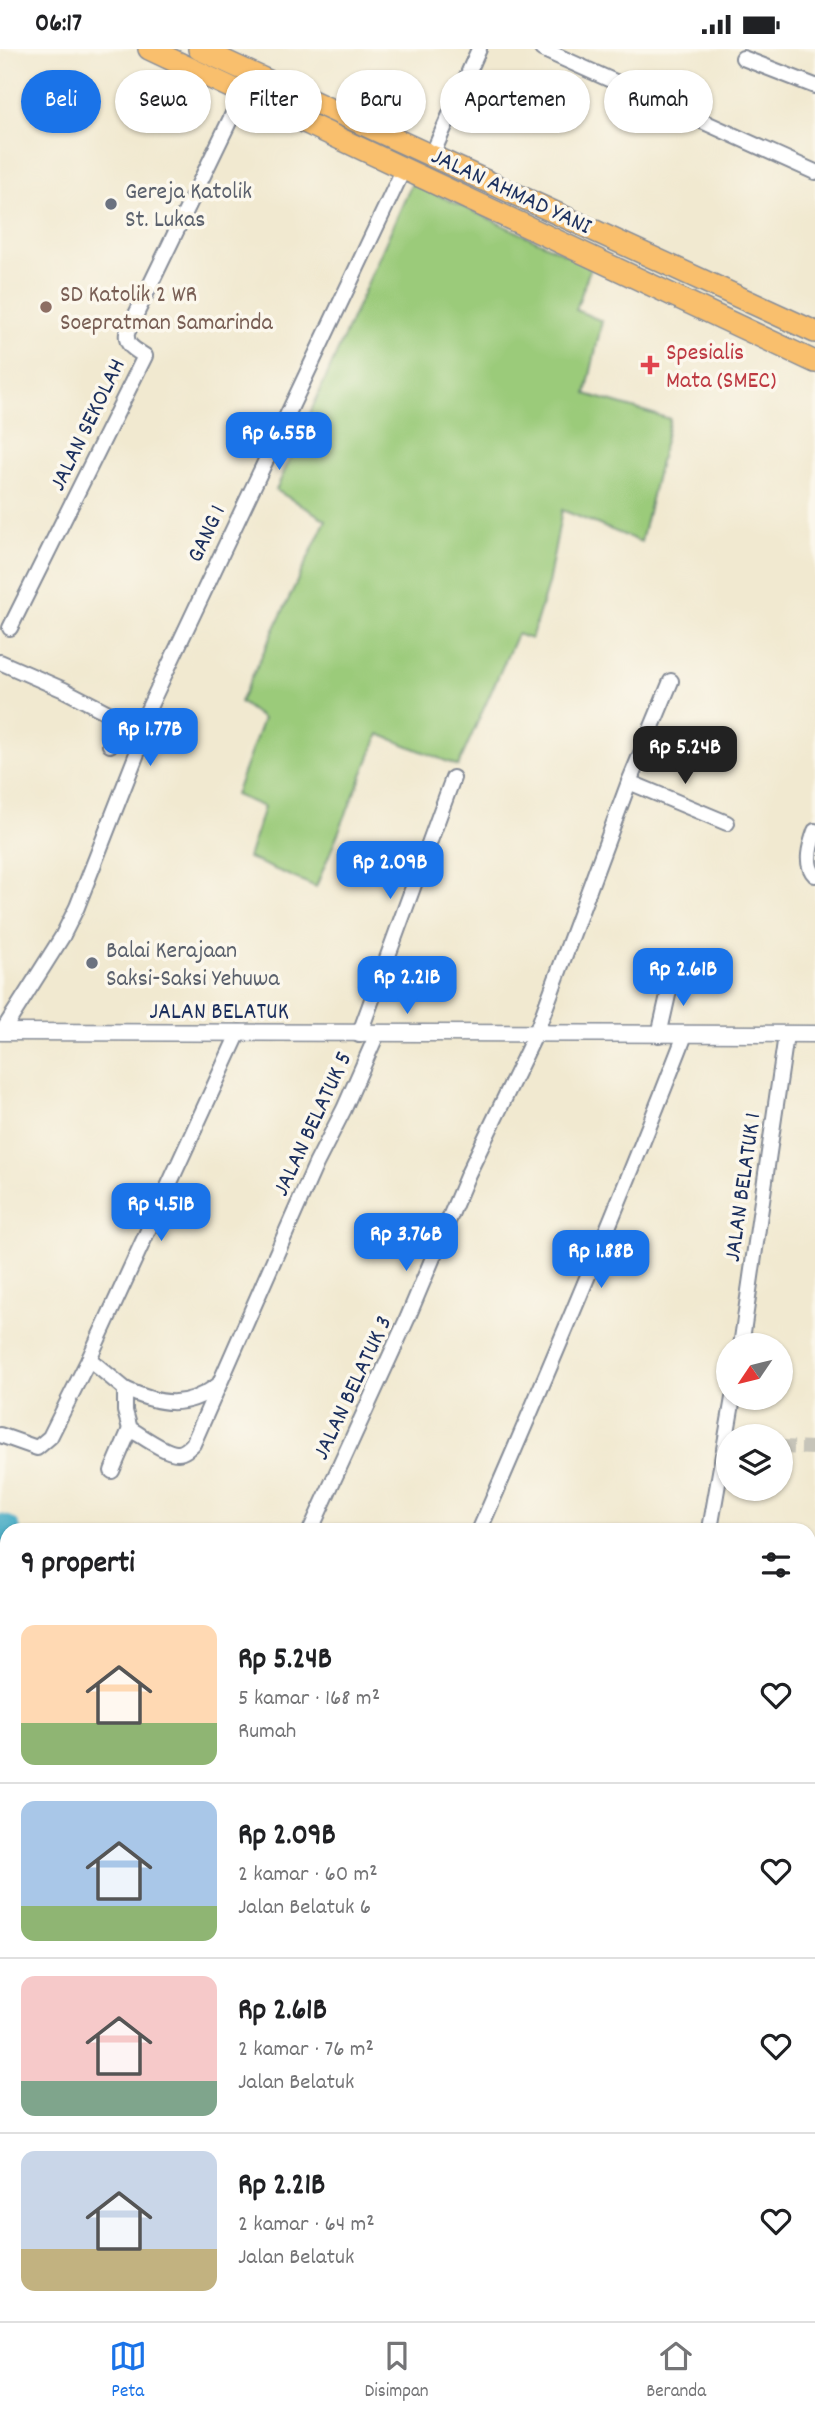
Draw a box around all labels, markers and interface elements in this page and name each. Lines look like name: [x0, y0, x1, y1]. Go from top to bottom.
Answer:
text: 06:17: [35, 6, 82, 43]
chip: Beli: [21, 70, 101, 133]
chip: Sewa: [115, 70, 211, 133]
chip: Filter: [225, 70, 322, 133]
chip: Baru: [336, 70, 426, 133]
chip: Apartemen: [440, 70, 590, 133]
chip: Rumah: [604, 70, 713, 133]
street label: JALAN AHMAD YANI: [425, 141, 597, 245]
place label: Gereja Katolik St. Lukas: [125, 176, 252, 238]
marker: Gereja Katolik St. Lukas: [103, 196, 119, 212]
place label: SD Katolik 2 WR Soepratman Samarinda: [60, 279, 273, 341]
marker: SD Katolik 2 WR Soepratman Samarinda: [38, 299, 54, 315]
place label: Spesialis Mata (SMEC): [666, 337, 776, 399]
street label: JALAN SEKOLAH: [42, 353, 135, 497]
marker: Spesialis Mata (SMEC): [640, 355, 660, 375]
pin: Rp 6.55B: [207, 413, 351, 472]
text: Rp 6.55B: [242, 418, 316, 451]
street label: GANG 1: [180, 500, 236, 569]
pin: Rp 1.77B: [78, 709, 222, 768]
text: Rp 1.77B: [118, 714, 182, 747]
pin: Rp 5.24B: [613, 727, 757, 786]
text: Rp 5.24B: [649, 732, 721, 765]
pin: Rp 2.09B: [318, 841, 462, 901]
text: Rp 2.09B: [353, 847, 427, 880]
place label: Balai Kerajaan Saksi-Saksi Yehuwa: [106, 935, 280, 997]
pin: Rp 2.61B: [611, 949, 755, 1008]
text: Rp 2.61B: [649, 954, 717, 987]
marker: Balai Kerajaan Saksi-Saksi Yehuwa: [84, 955, 100, 971]
pin: Rp 2.21B: [335, 957, 479, 1016]
text: Rp 2.21B: [374, 962, 440, 995]
street label: JALAN BELATUK: [149, 996, 289, 1030]
street label: JALAN BELATUK 5: [265, 1046, 362, 1202]
street label: JALAN BELATUK 1: [717, 1111, 771, 1264]
pin: Rp 4.51B: [89, 1183, 233, 1243]
text: Rp 4.51B: [127, 1189, 195, 1222]
pin: Rp 3.76B: [334, 1213, 478, 1273]
text: Rp 3.76B: [370, 1219, 442, 1252]
pin: Rp 1.88B: [529, 1231, 673, 1290]
text: Rp 1.88B: [568, 1236, 634, 1269]
street label: JALAN BELATUK 3: [305, 1311, 402, 1466]
north arrow: [716, 1333, 793, 1411]
map controls: [716, 1333, 793, 1501]
button: layers: [716, 1424, 793, 1501]
text: 9 properti: [21, 1544, 135, 1587]
icon: filters: [757, 1546, 795, 1584]
text: Rp 5.24B: [238, 1640, 332, 1683]
icon: home: [77, 1653, 161, 1737]
icon: heart: [757, 1676, 795, 1714]
text: 5 kamar · 168 m²: [238, 1683, 380, 1716]
text: Rumah: [238, 1716, 296, 1749]
text: Rp 2.09B: [238, 1816, 336, 1859]
icon: home: [77, 1829, 161, 1913]
icon: heart: [757, 1852, 795, 1890]
text: 2 kamar · 60 m²: [238, 1859, 378, 1892]
text: Jalan Belatuk 6: [238, 1892, 371, 1925]
text: Rp 2.61B: [238, 1991, 327, 2034]
icon: home: [77, 2004, 161, 2088]
icon: heart: [757, 2027, 795, 2065]
text: 2 kamar · 76 m²: [238, 2034, 374, 2067]
text: Jalan Belatuk: [238, 2067, 354, 2100]
text: Rp 2.21B: [238, 2166, 325, 2209]
icon: home: [77, 2179, 161, 2263]
icon: heart: [757, 2202, 795, 2240]
text: 2 kamar · 64 m²: [238, 2209, 375, 2242]
text: Jalan Belatuk: [238, 2242, 354, 2275]
tab: Peta: [109, 2337, 147, 2406]
tab: Disimpan: [364, 2337, 429, 2406]
tab: Beranda: [646, 2337, 706, 2406]

